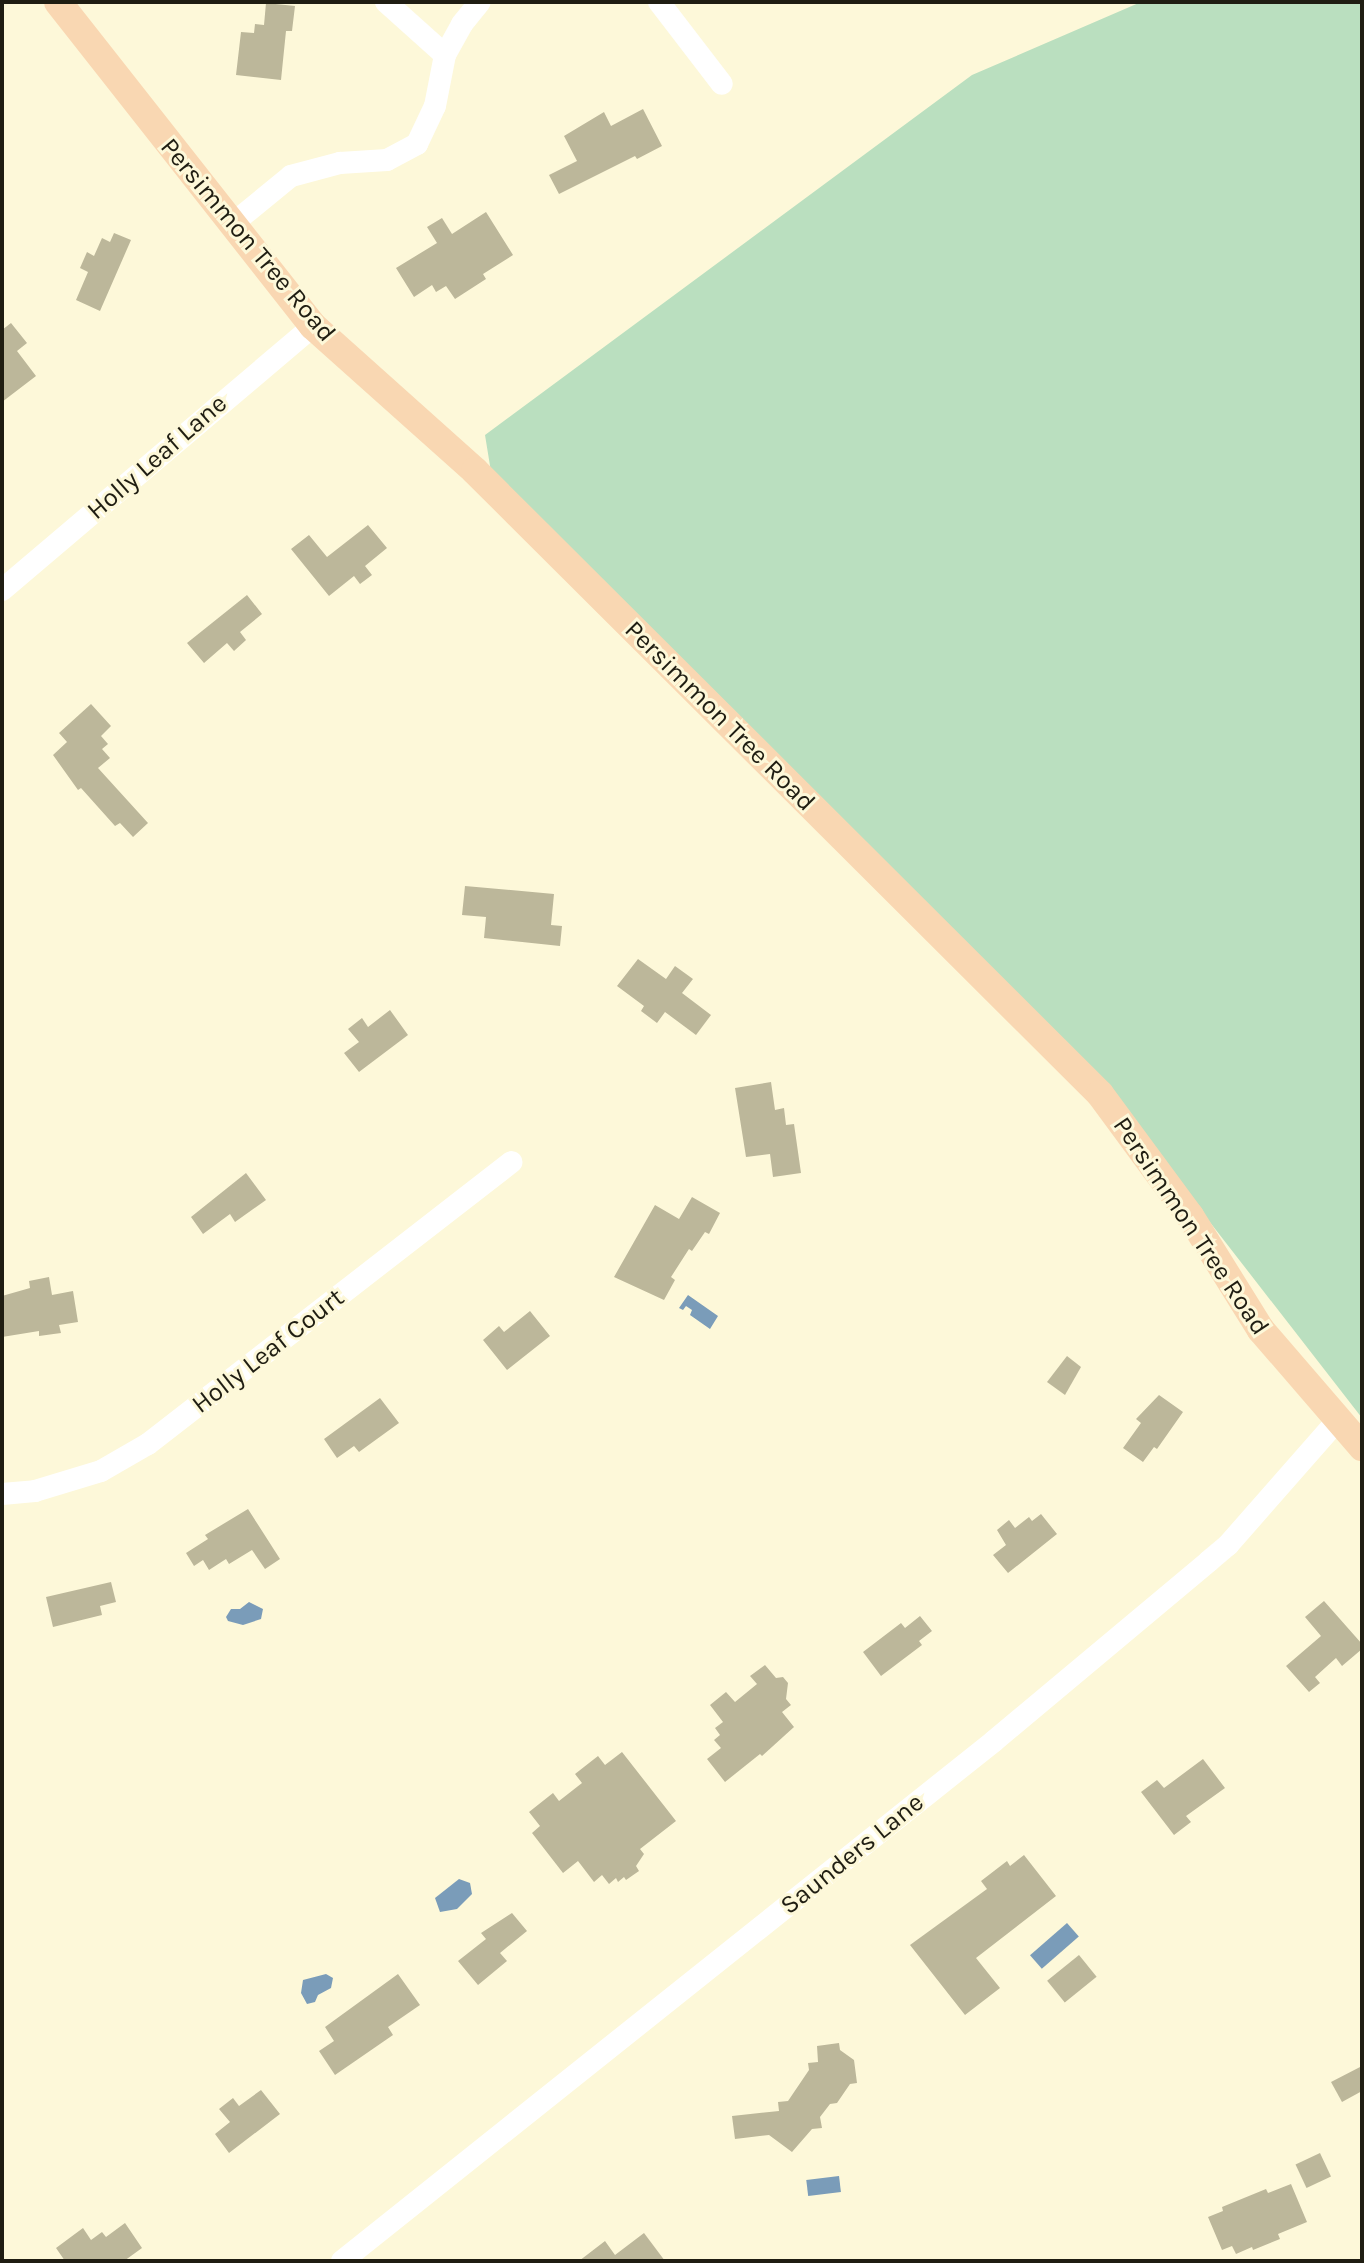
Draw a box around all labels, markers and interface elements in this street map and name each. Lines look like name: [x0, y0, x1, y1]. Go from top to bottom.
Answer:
street label: Persimmon Tree Road: [154, 132, 342, 348]
street label: Holly Leaf Lane: [81, 388, 233, 526]
street label: Persimmon Tree Road: [618, 614, 822, 818]
street label: Persimmon Tree Road: [1106, 1111, 1276, 1341]
street label: Holly Leaf Court: [186, 1282, 350, 1420]
street label: Saunders Lane: [774, 1787, 930, 1921]

